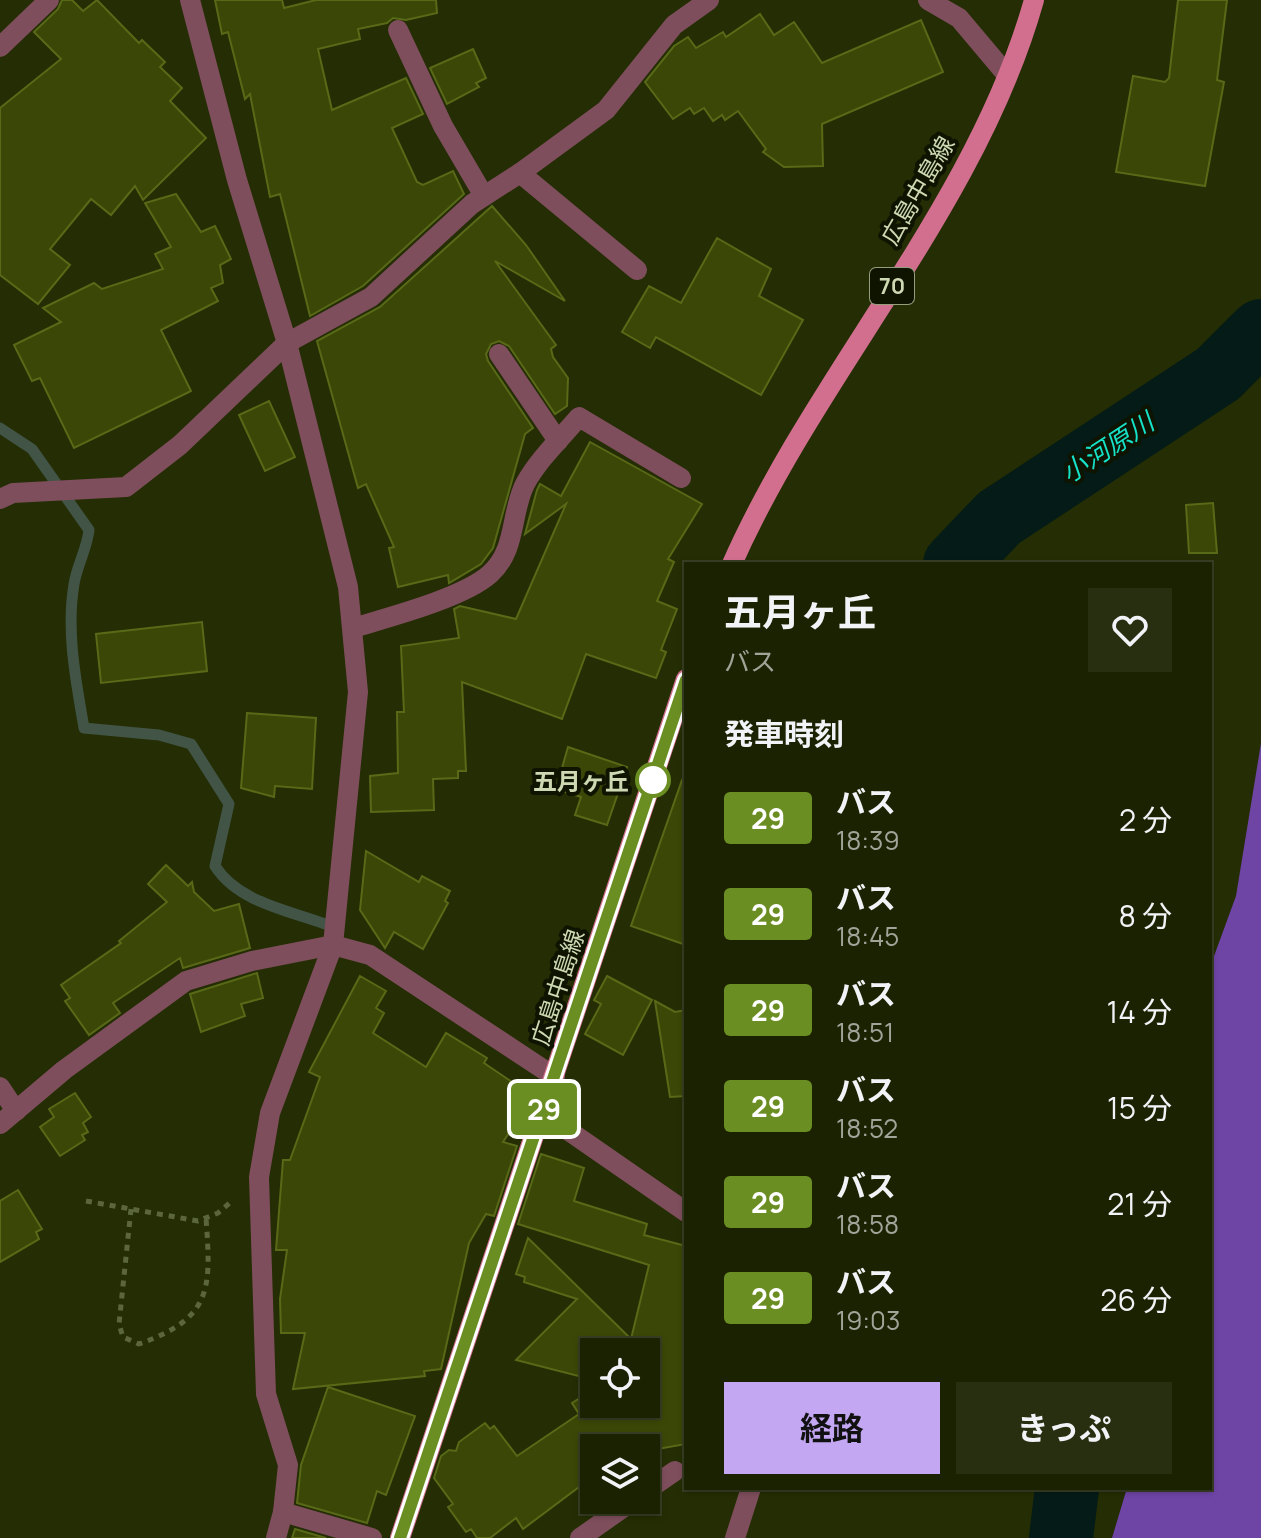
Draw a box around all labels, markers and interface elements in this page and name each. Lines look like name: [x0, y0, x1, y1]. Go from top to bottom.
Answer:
street label: 広島中島線: [873, 130, 961, 250]
road number: 70: [870, 268, 914, 304]
water label: 小河原川: [1054, 402, 1163, 490]
text: 五月ヶ丘: [724, 585, 876, 637]
button: heart: [1088, 588, 1172, 672]
text: バス: [724, 643, 776, 679]
text: 発車時刻: [724, 713, 844, 754]
marker: 五月ヶ丘: [636, 763, 670, 797]
place label: 五月ヶ丘: [533, 764, 629, 797]
text: バス: [836, 781, 896, 822]
text: 29: [751, 799, 785, 837]
text: 2 分: [1119, 799, 1172, 840]
text: 18:39: [836, 822, 900, 858]
text: バス: [836, 877, 896, 918]
text: 29: [751, 895, 785, 933]
text: 8 分: [1119, 895, 1172, 936]
text: 18:45: [836, 918, 899, 954]
street label: 広島中島線: [523, 925, 591, 1049]
text: バス: [836, 973, 896, 1014]
text: 29: [751, 991, 785, 1029]
text: 14 分: [1107, 991, 1172, 1032]
text: 18:51: [836, 1014, 894, 1050]
text: バス: [836, 1069, 896, 1110]
line badge: 29: [508, 1083, 580, 1135]
text: 29: [751, 1087, 785, 1125]
text: 15 分: [1107, 1087, 1172, 1128]
text: 29: [527, 1090, 561, 1128]
text: 18:52: [836, 1110, 898, 1146]
text: バス: [836, 1165, 896, 1206]
text: 29: [751, 1183, 785, 1221]
text: 21 分: [1107, 1183, 1172, 1224]
text: 18:58: [836, 1206, 899, 1242]
text: バス: [836, 1261, 896, 1302]
text: 29: [751, 1279, 785, 1317]
text: 26 分: [1100, 1279, 1172, 1320]
text: 19:03: [836, 1302, 900, 1338]
map controls: [580, 1338, 660, 1514]
button: locate: [580, 1338, 660, 1418]
button: 経路: [724, 1382, 940, 1474]
button: きっぷ: [956, 1382, 1172, 1474]
button: layers: [580, 1434, 660, 1514]

